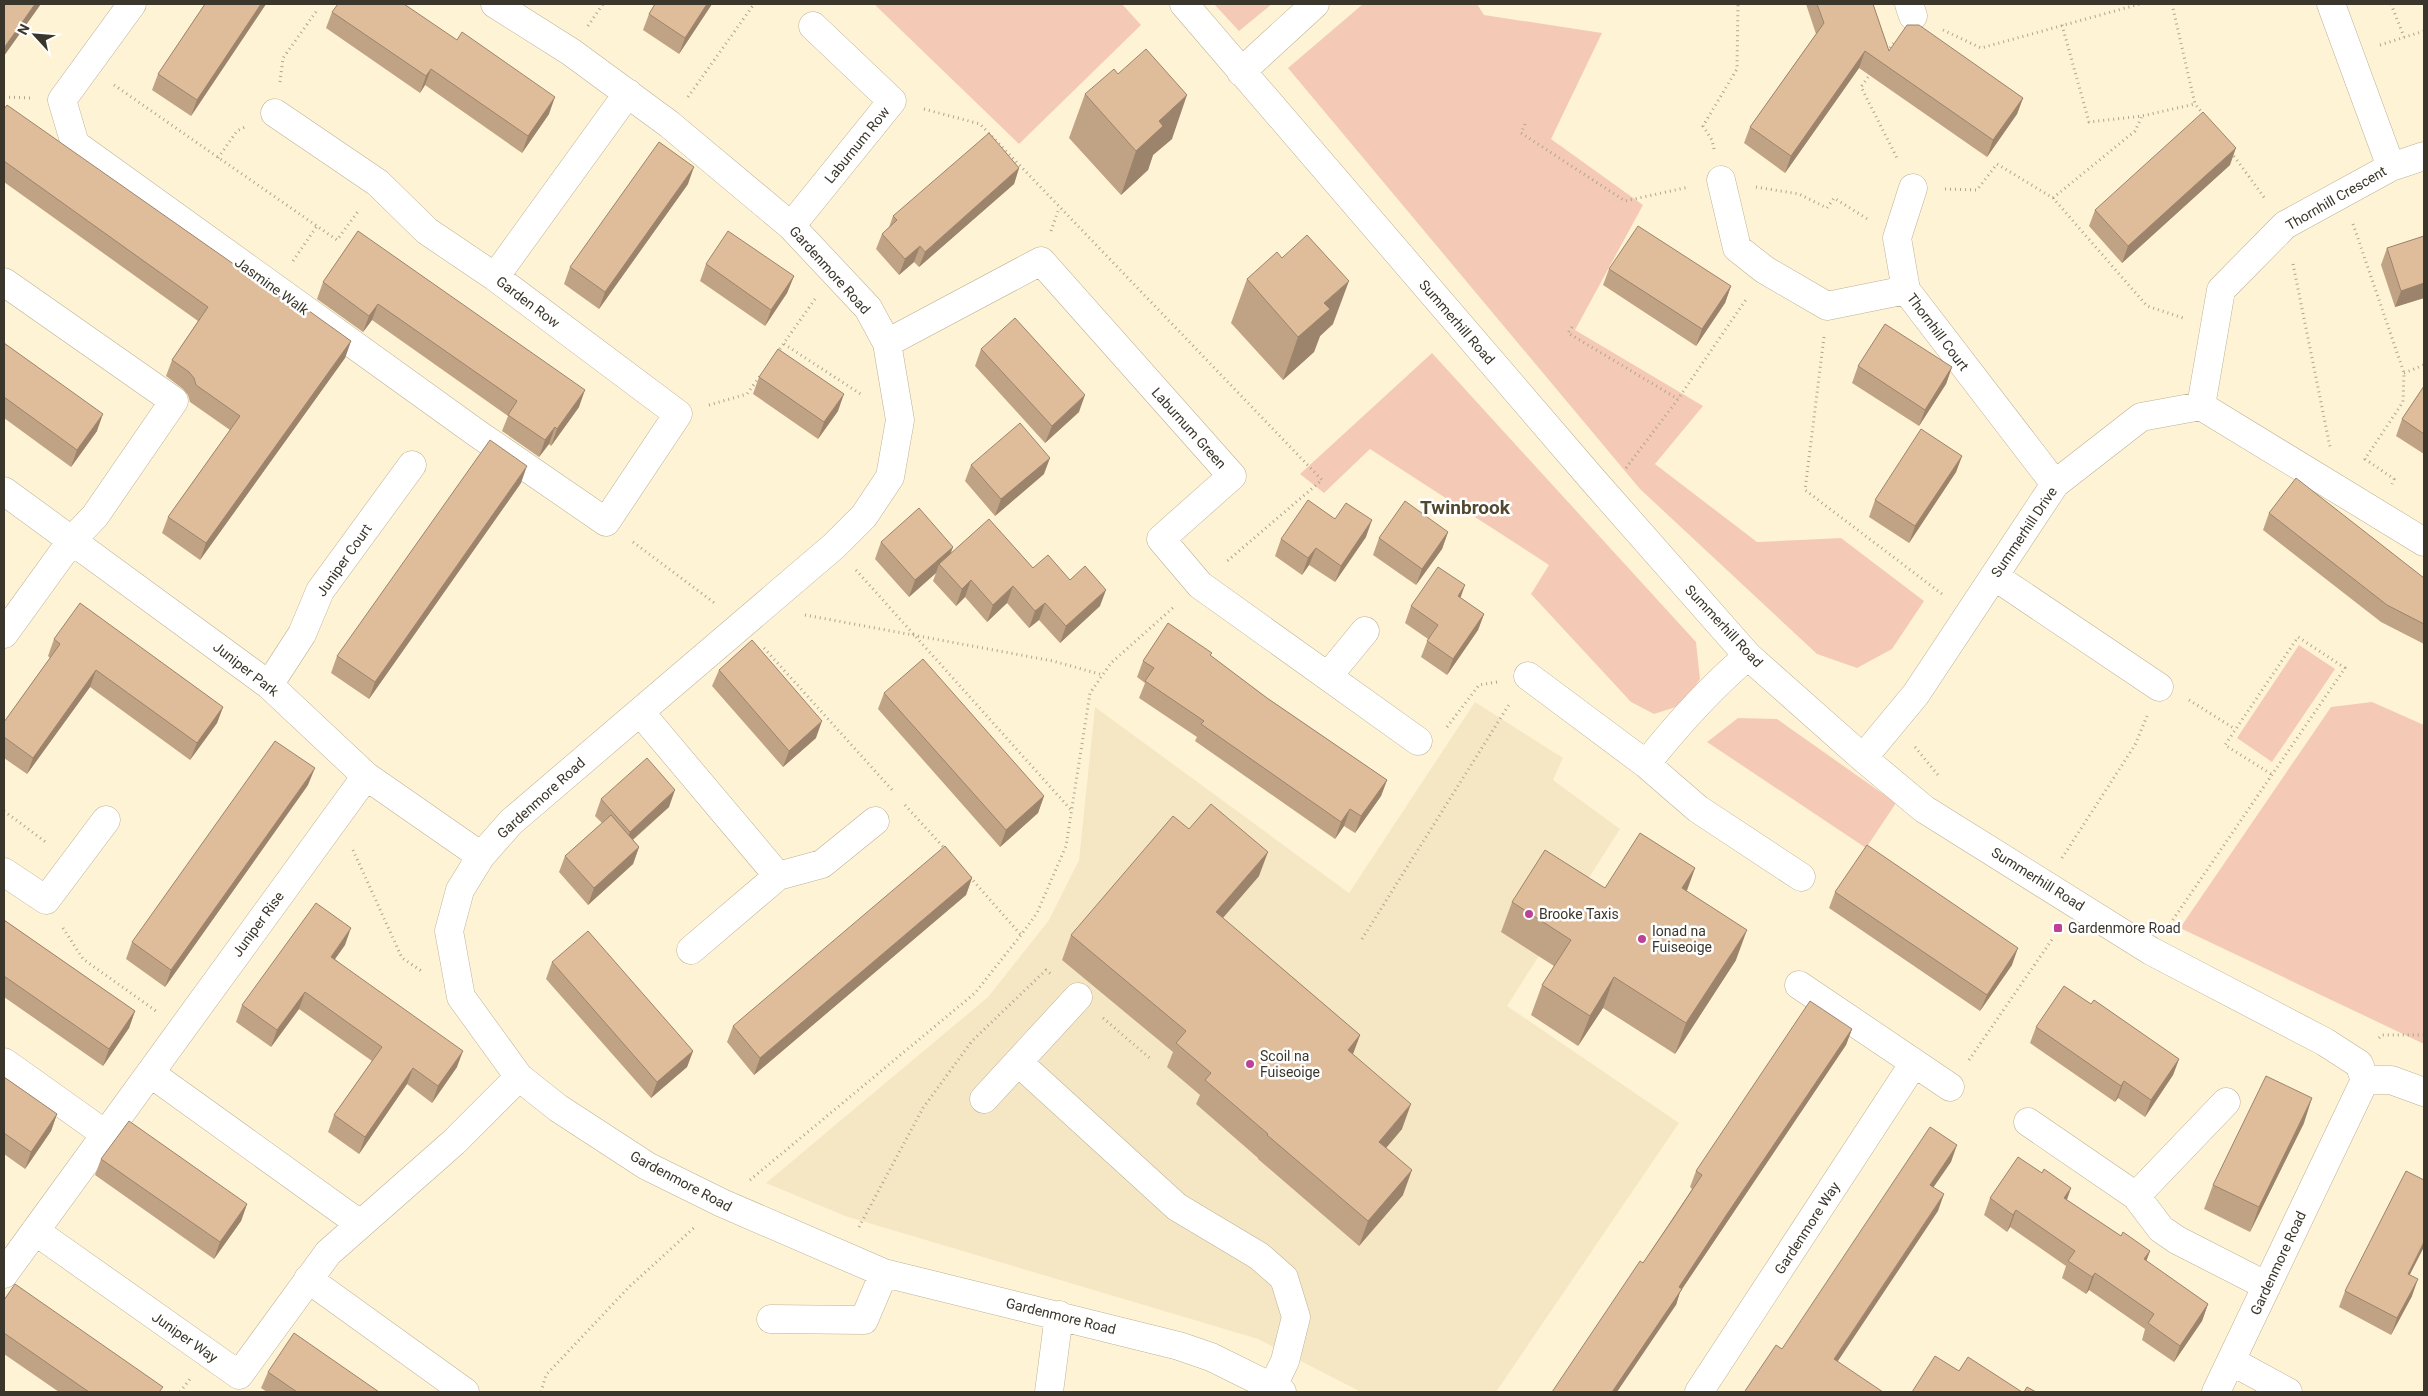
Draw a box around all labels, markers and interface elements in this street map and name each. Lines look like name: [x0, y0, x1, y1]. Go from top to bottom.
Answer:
north arrow: [10, 10, 60, 60]
text: N: [14, 21, 33, 37]
street label: Laburnum Row: [821, 103, 893, 186]
street label: Thornhill Crescent: [2283, 163, 2389, 233]
street label: Gardenmore Road: [786, 223, 874, 317]
street label: Jasmine Walk: [232, 254, 313, 319]
street label: Garden Row: [493, 273, 563, 331]
street label: Summerhill Road: [1416, 277, 1498, 367]
street label: Thornhill Court: [1904, 290, 1972, 374]
street label: Laburnum Green: [1148, 384, 1230, 472]
street label: Summerhill Drive: [1988, 484, 2060, 580]
district label: Twinbrook: [1420, 496, 1511, 519]
street label: Juniper Court: [313, 520, 375, 599]
street label: Summerhill Road: [1682, 582, 1766, 670]
street label: Juniper Park: [210, 639, 282, 700]
street label: Gardenmore Road: [494, 754, 588, 842]
street label: Summerhill Road: [1989, 844, 2087, 914]
street label: Juniper Rise: [229, 888, 287, 960]
place label: Brooke Taxis: [1539, 906, 1619, 922]
marker: Brooke Taxis: [1523, 908, 1535, 920]
place label: Gardenmore Road: [2068, 920, 2181, 936]
marker: Gardenmore Road: [2052, 922, 2064, 934]
place label: Ionad na Fuiseoige: [1652, 923, 1712, 955]
marker: Ionad na Fuiseoige: [1636, 933, 1648, 945]
place label: Scoil na Fuiseoige: [1260, 1048, 1320, 1080]
marker: Scoil na Fuiseoige: [1244, 1058, 1256, 1070]
street label: Gardenmore Road: [627, 1147, 735, 1215]
street label: Gardenmore Way: [1771, 1178, 1843, 1277]
street label: Gardenmore Road: [2247, 1209, 2309, 1317]
street label: Gardenmore Road: [1004, 1295, 1118, 1337]
street label: Juniper Way: [149, 1309, 221, 1366]

